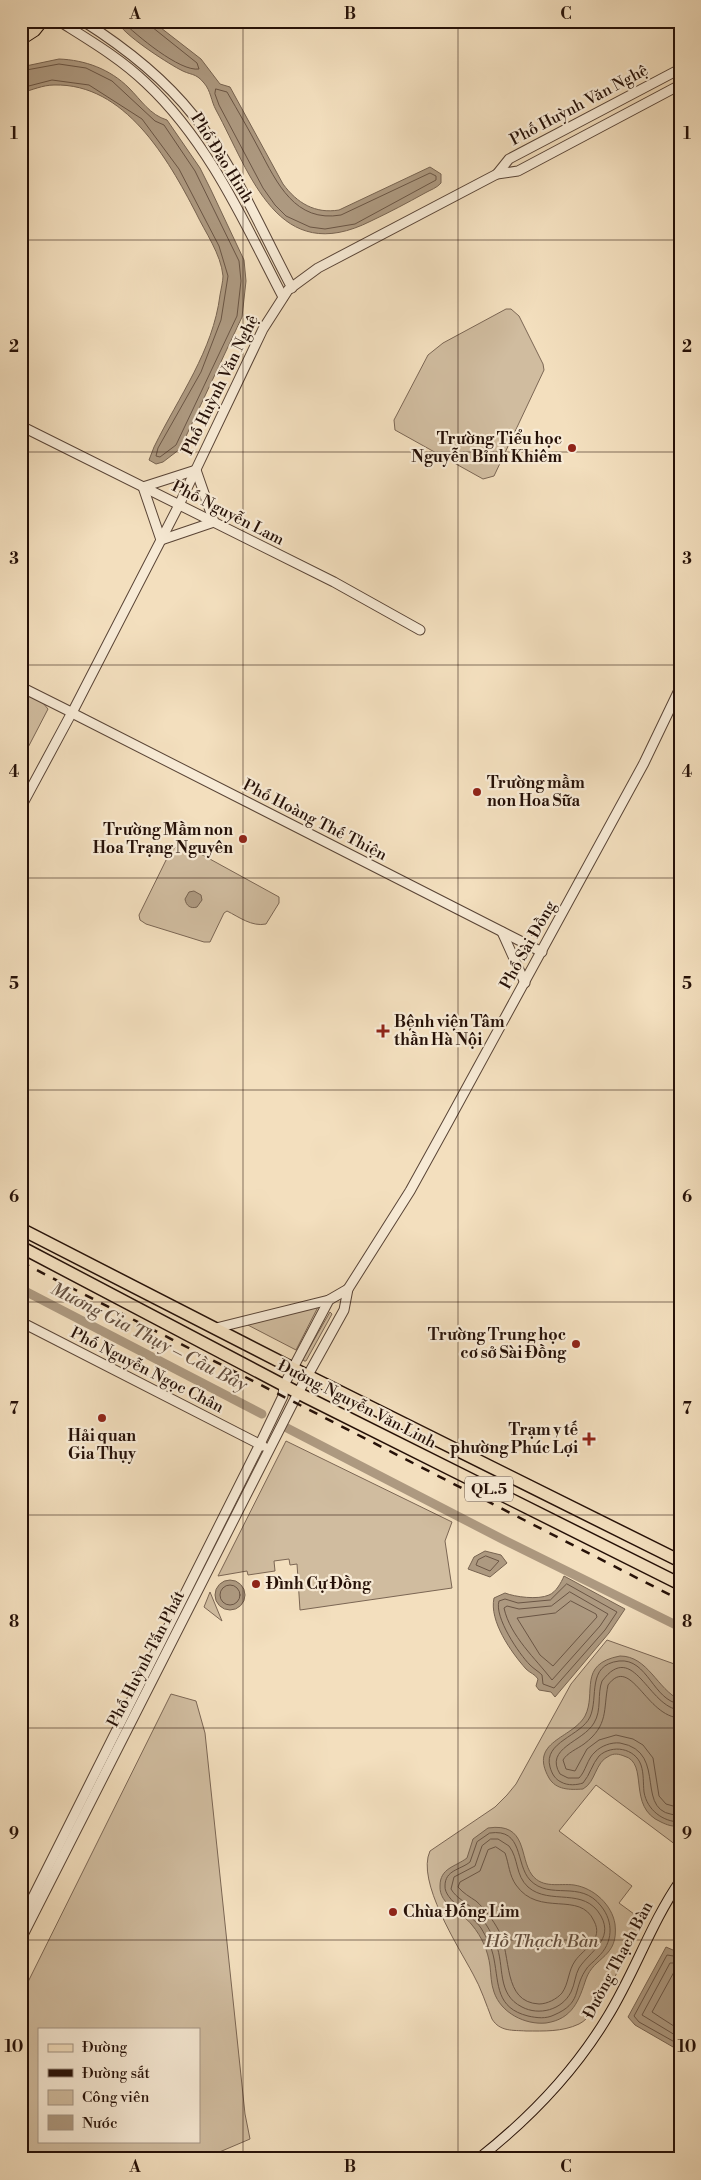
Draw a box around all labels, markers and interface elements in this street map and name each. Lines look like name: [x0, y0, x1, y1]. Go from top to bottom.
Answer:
text: A: [128, 4, 141, 24]
text: B: [344, 4, 356, 24]
text: C: [560, 4, 572, 24]
street label: Phố Huỳnh Văn Nghệ: [506, 60, 652, 150]
street label: Phố Đào Hinh: [186, 109, 258, 207]
text: 1: [10, 124, 18, 144]
text: 1: [683, 124, 691, 144]
street label: Phố Huỳnh Văn Nghệ: [177, 312, 263, 458]
text: 2: [9, 337, 19, 357]
text: 2: [682, 337, 692, 357]
place label: Trường Tiểu học Nguyễn Bỉnh Khiêm: [411, 429, 562, 467]
marker: Trường Tiểu học Nguyễn Bỉnh Khiêm: [566, 442, 578, 454]
street label: Phố Nguyễn Lam: [169, 476, 287, 550]
text: 3: [9, 549, 19, 569]
text: 3: [682, 549, 692, 569]
text: 4: [9, 762, 20, 782]
text: 4: [682, 762, 693, 782]
place label: Trường mầm non Hoa Sữa: [487, 773, 585, 811]
street label: Phố Hoàng Thế Thiện: [240, 775, 391, 865]
marker: Trường mầm non Hoa Sữa: [471, 786, 483, 798]
place label: Trường Mầm non Hoa Trạng Nguyên: [93, 820, 233, 858]
marker: Trường Mầm non Hoa Trạng Nguyên: [237, 833, 249, 845]
street label: Phố Sài Đồng: [496, 897, 561, 993]
text: 5: [9, 974, 19, 994]
text: 5: [682, 974, 692, 994]
place label: Bệnh viện Tâm thần Hà Nội: [394, 1012, 505, 1050]
marker: Bệnh viện Tâm thần Hà Nội: [376, 1024, 390, 1038]
text: 6: [9, 1187, 19, 1207]
text: 6: [682, 1187, 692, 1207]
water label: Mương Gia Thụy – Cầu Bây: [47, 1277, 252, 1397]
street label: Phố Nguyễn Ngọc Chân: [67, 1323, 227, 1418]
place label: Trường Trung học cơ sở Sài Đồng: [428, 1325, 567, 1363]
marker: Trường Trung học cơ sở Sài Đồng: [570, 1338, 582, 1350]
street label: Đường Nguyễn Văn Linh: [274, 1355, 440, 1453]
text: 7: [9, 1399, 19, 1419]
text: 7: [682, 1399, 692, 1419]
marker: Hải quan Gia Thụy: [96, 1412, 108, 1424]
place label: Trạm y tế phường Phúc Lợi: [450, 1420, 578, 1458]
place label: Hải quan Gia Thụy: [68, 1426, 137, 1464]
marker: Trạm y tế phường Phúc Lợi: [582, 1432, 596, 1446]
road number: QL.5: [465, 1476, 513, 1502]
place label: Đình Cự Đồng: [265, 1574, 372, 1594]
marker: Đình Cự Đồng: [250, 1578, 262, 1590]
street label: Phố Huỳnh Tấn Phát: [103, 1587, 189, 1731]
text: 8: [9, 1612, 19, 1632]
text: 8: [682, 1612, 692, 1632]
text: 9: [9, 1824, 19, 1844]
text: 9: [682, 1824, 692, 1844]
street label: Đường Thạch Bàn: [579, 1898, 658, 2022]
place label: Chùa Đống Lim: [403, 1902, 520, 1922]
marker: Chùa Đống Lim: [387, 1906, 399, 1918]
water label: Hồ Thạch Bàn: [484, 1930, 600, 1953]
legend: [38, 2028, 200, 2142]
text: 10: [5, 2037, 23, 2057]
text: 10: [678, 2037, 696, 2057]
text: Đường: [82, 2038, 128, 2057]
text: Đường sắt: [82, 2064, 151, 2083]
text: Công viên: [82, 2088, 150, 2107]
text: Nước: [82, 2114, 118, 2133]
text: A: [128, 2157, 141, 2177]
text: B: [344, 2157, 356, 2177]
text: C: [560, 2157, 572, 2177]

